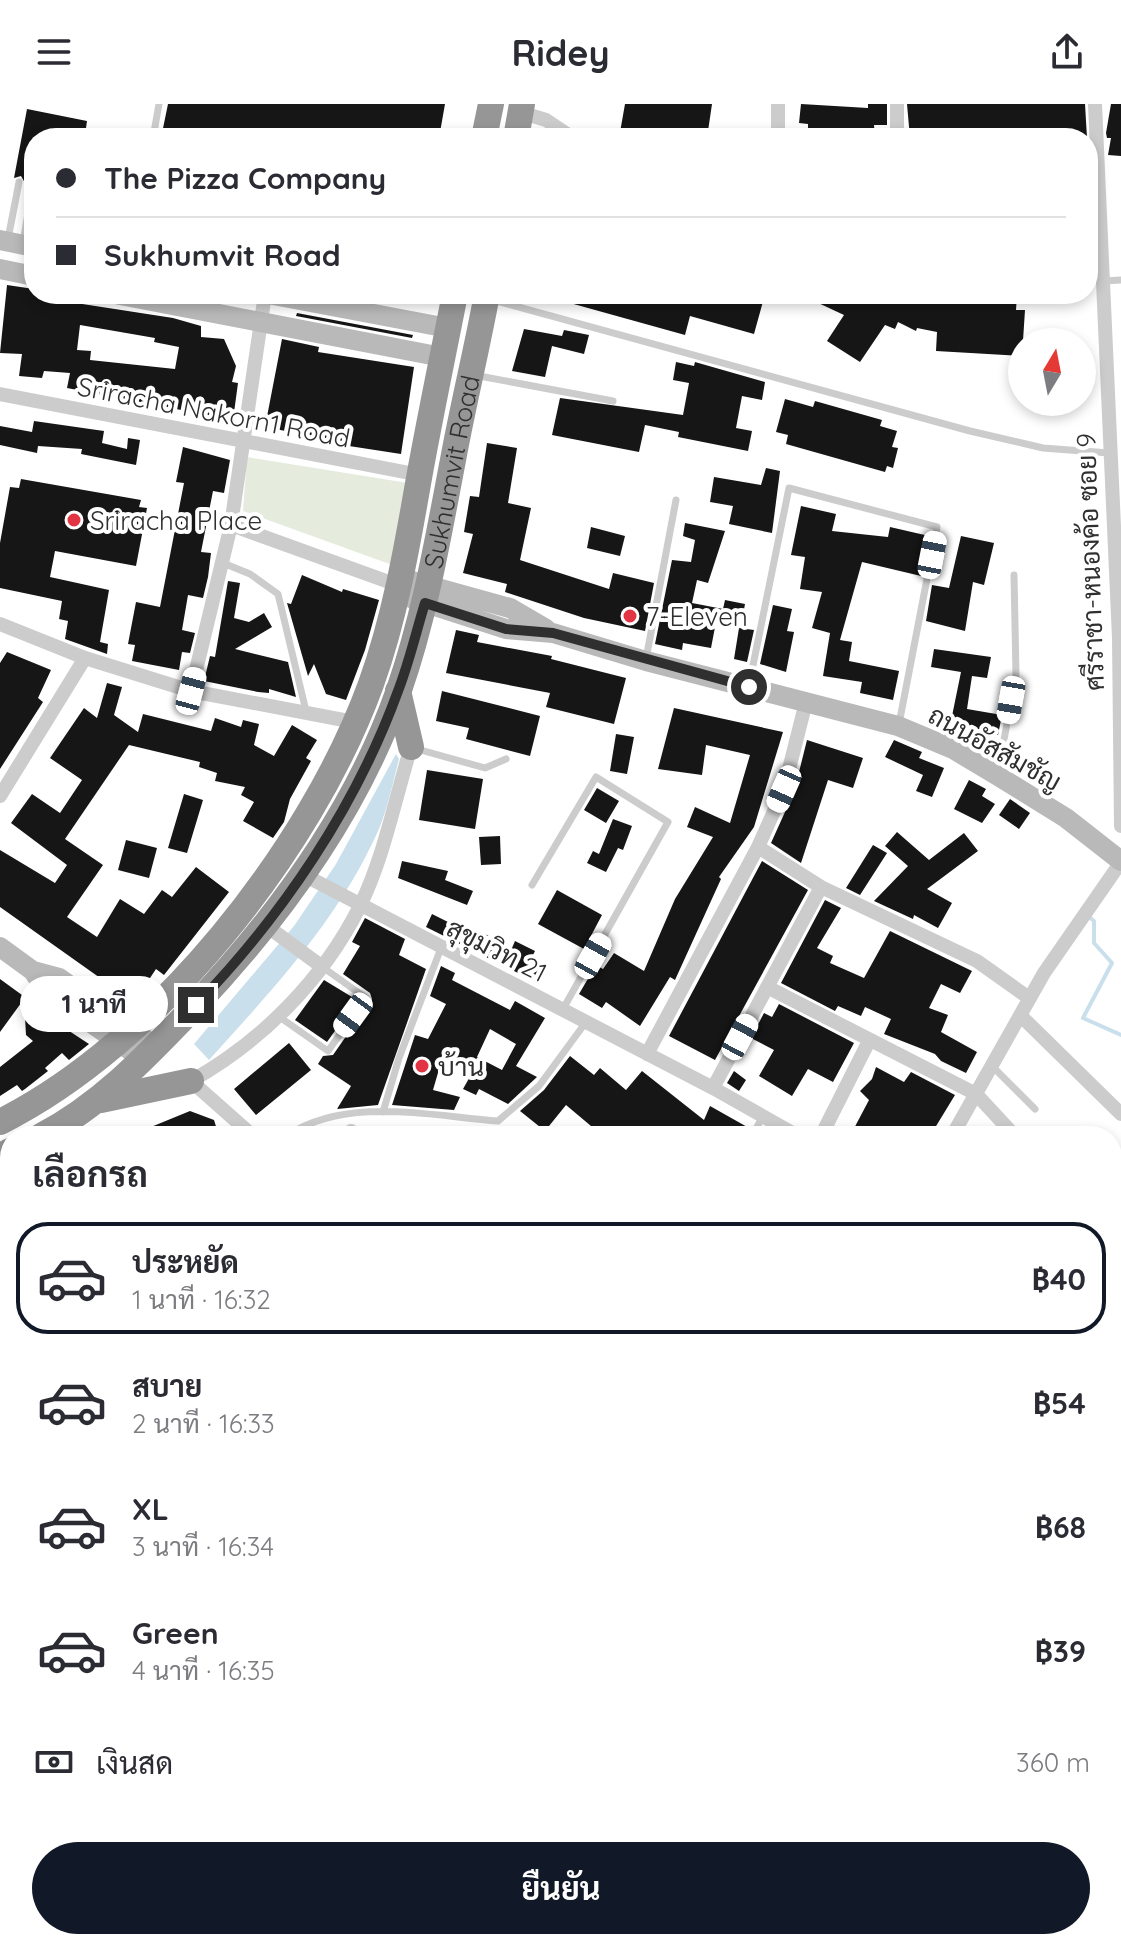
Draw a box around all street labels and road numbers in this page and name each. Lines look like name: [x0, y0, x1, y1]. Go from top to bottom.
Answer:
street label: Sriracha Nakorn1 Road: [75, 369, 353, 455]
street label: Sukhumvit Road: [416, 372, 486, 571]
street label: ศรีราชา-หนองค้อ ซอย 9: [1069, 433, 1111, 691]
street label: ถนนอัสสัมชัญ: [923, 698, 1067, 798]
street label: สุขุมวิท 21: [440, 911, 553, 991]

